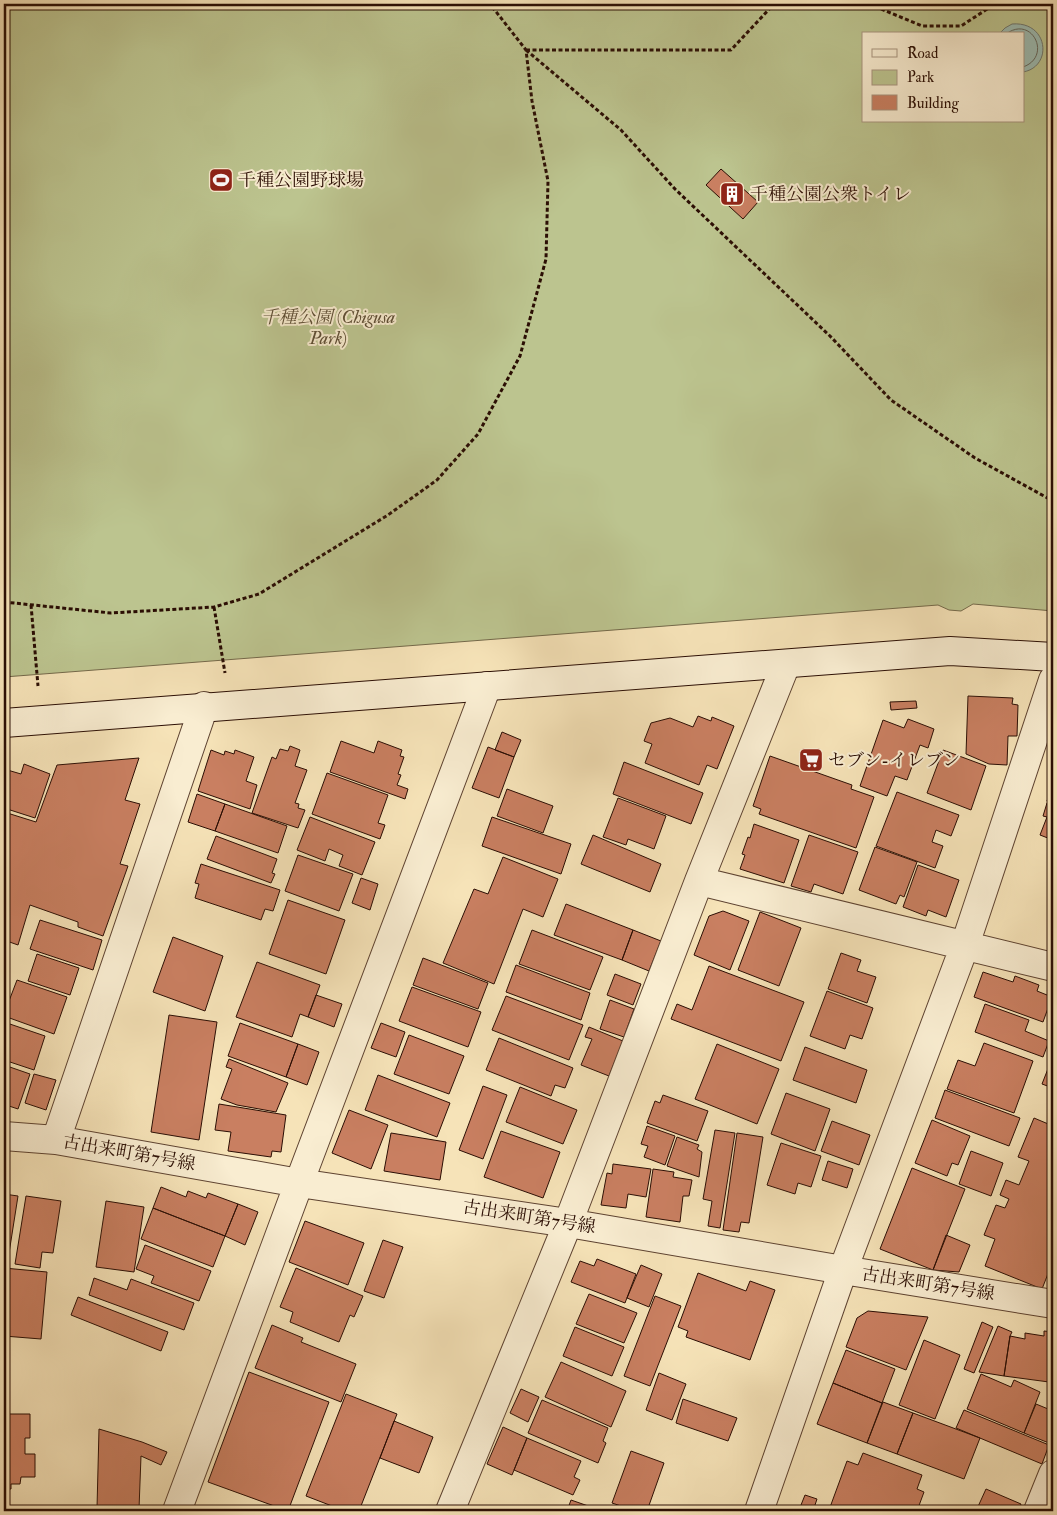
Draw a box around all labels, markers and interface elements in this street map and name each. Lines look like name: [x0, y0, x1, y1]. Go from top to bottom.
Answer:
legend: [862, 32, 1024, 122]
text: Road: [907, 44, 939, 63]
text: Park: [907, 68, 934, 87]
text: Building: [907, 94, 959, 113]
sports icon: 千種公園野球場: [208, 167, 234, 193]
place label: 千種公園野球場: [238, 169, 364, 192]
building icon: 千種公園公衆トイレ: [719, 181, 745, 207]
place label: 千種公園公衆トイレ: [750, 183, 911, 206]
park label: 千種公園 (Chigusa Park): [261, 306, 395, 350]
supermarket icon: セブン-イレブン: [798, 747, 824, 773]
place label: セブン-イレブン: [828, 749, 960, 772]
street label: 古出来町第7号線: [61, 1130, 197, 1176]
street label: 古出来町第7号線: [461, 1195, 597, 1239]
street label: 古出来町第7号線: [860, 1262, 996, 1306]

